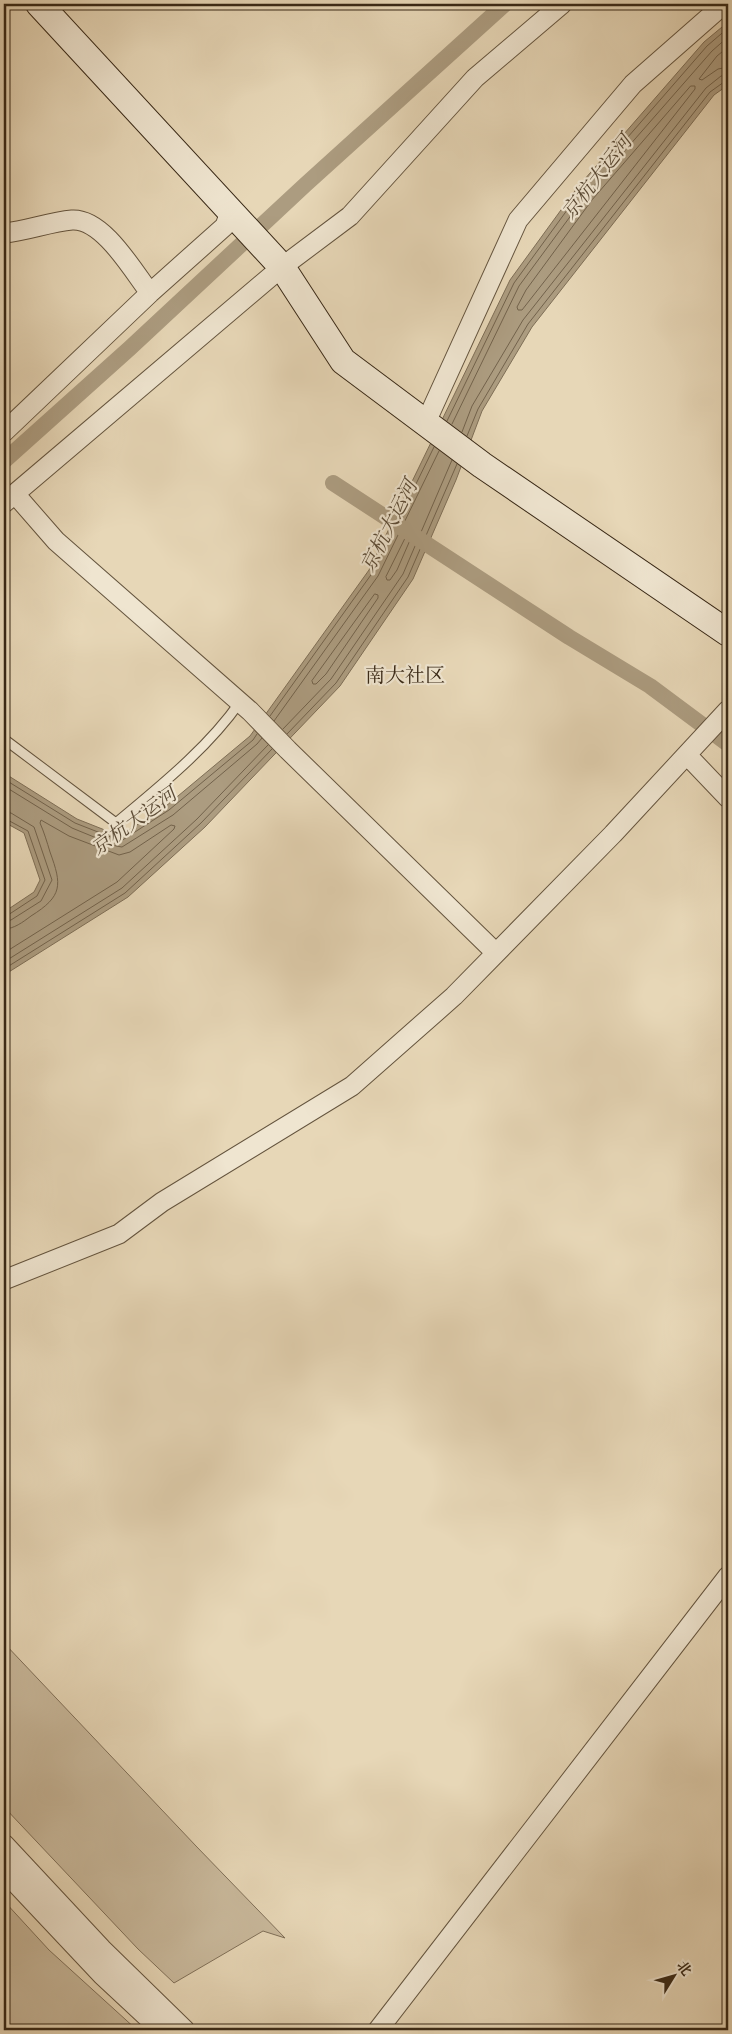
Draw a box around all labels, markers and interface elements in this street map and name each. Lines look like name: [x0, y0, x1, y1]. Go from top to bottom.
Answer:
water label: 京杭大运河: [556, 128, 639, 224]
water label: 京杭大运河: [355, 473, 424, 576]
district label: 南大社区: [365, 663, 445, 688]
water label: 京杭大运河: [86, 780, 184, 861]
north arrow: [650, 1952, 700, 2002]
text: 北: [673, 1958, 695, 1979]

